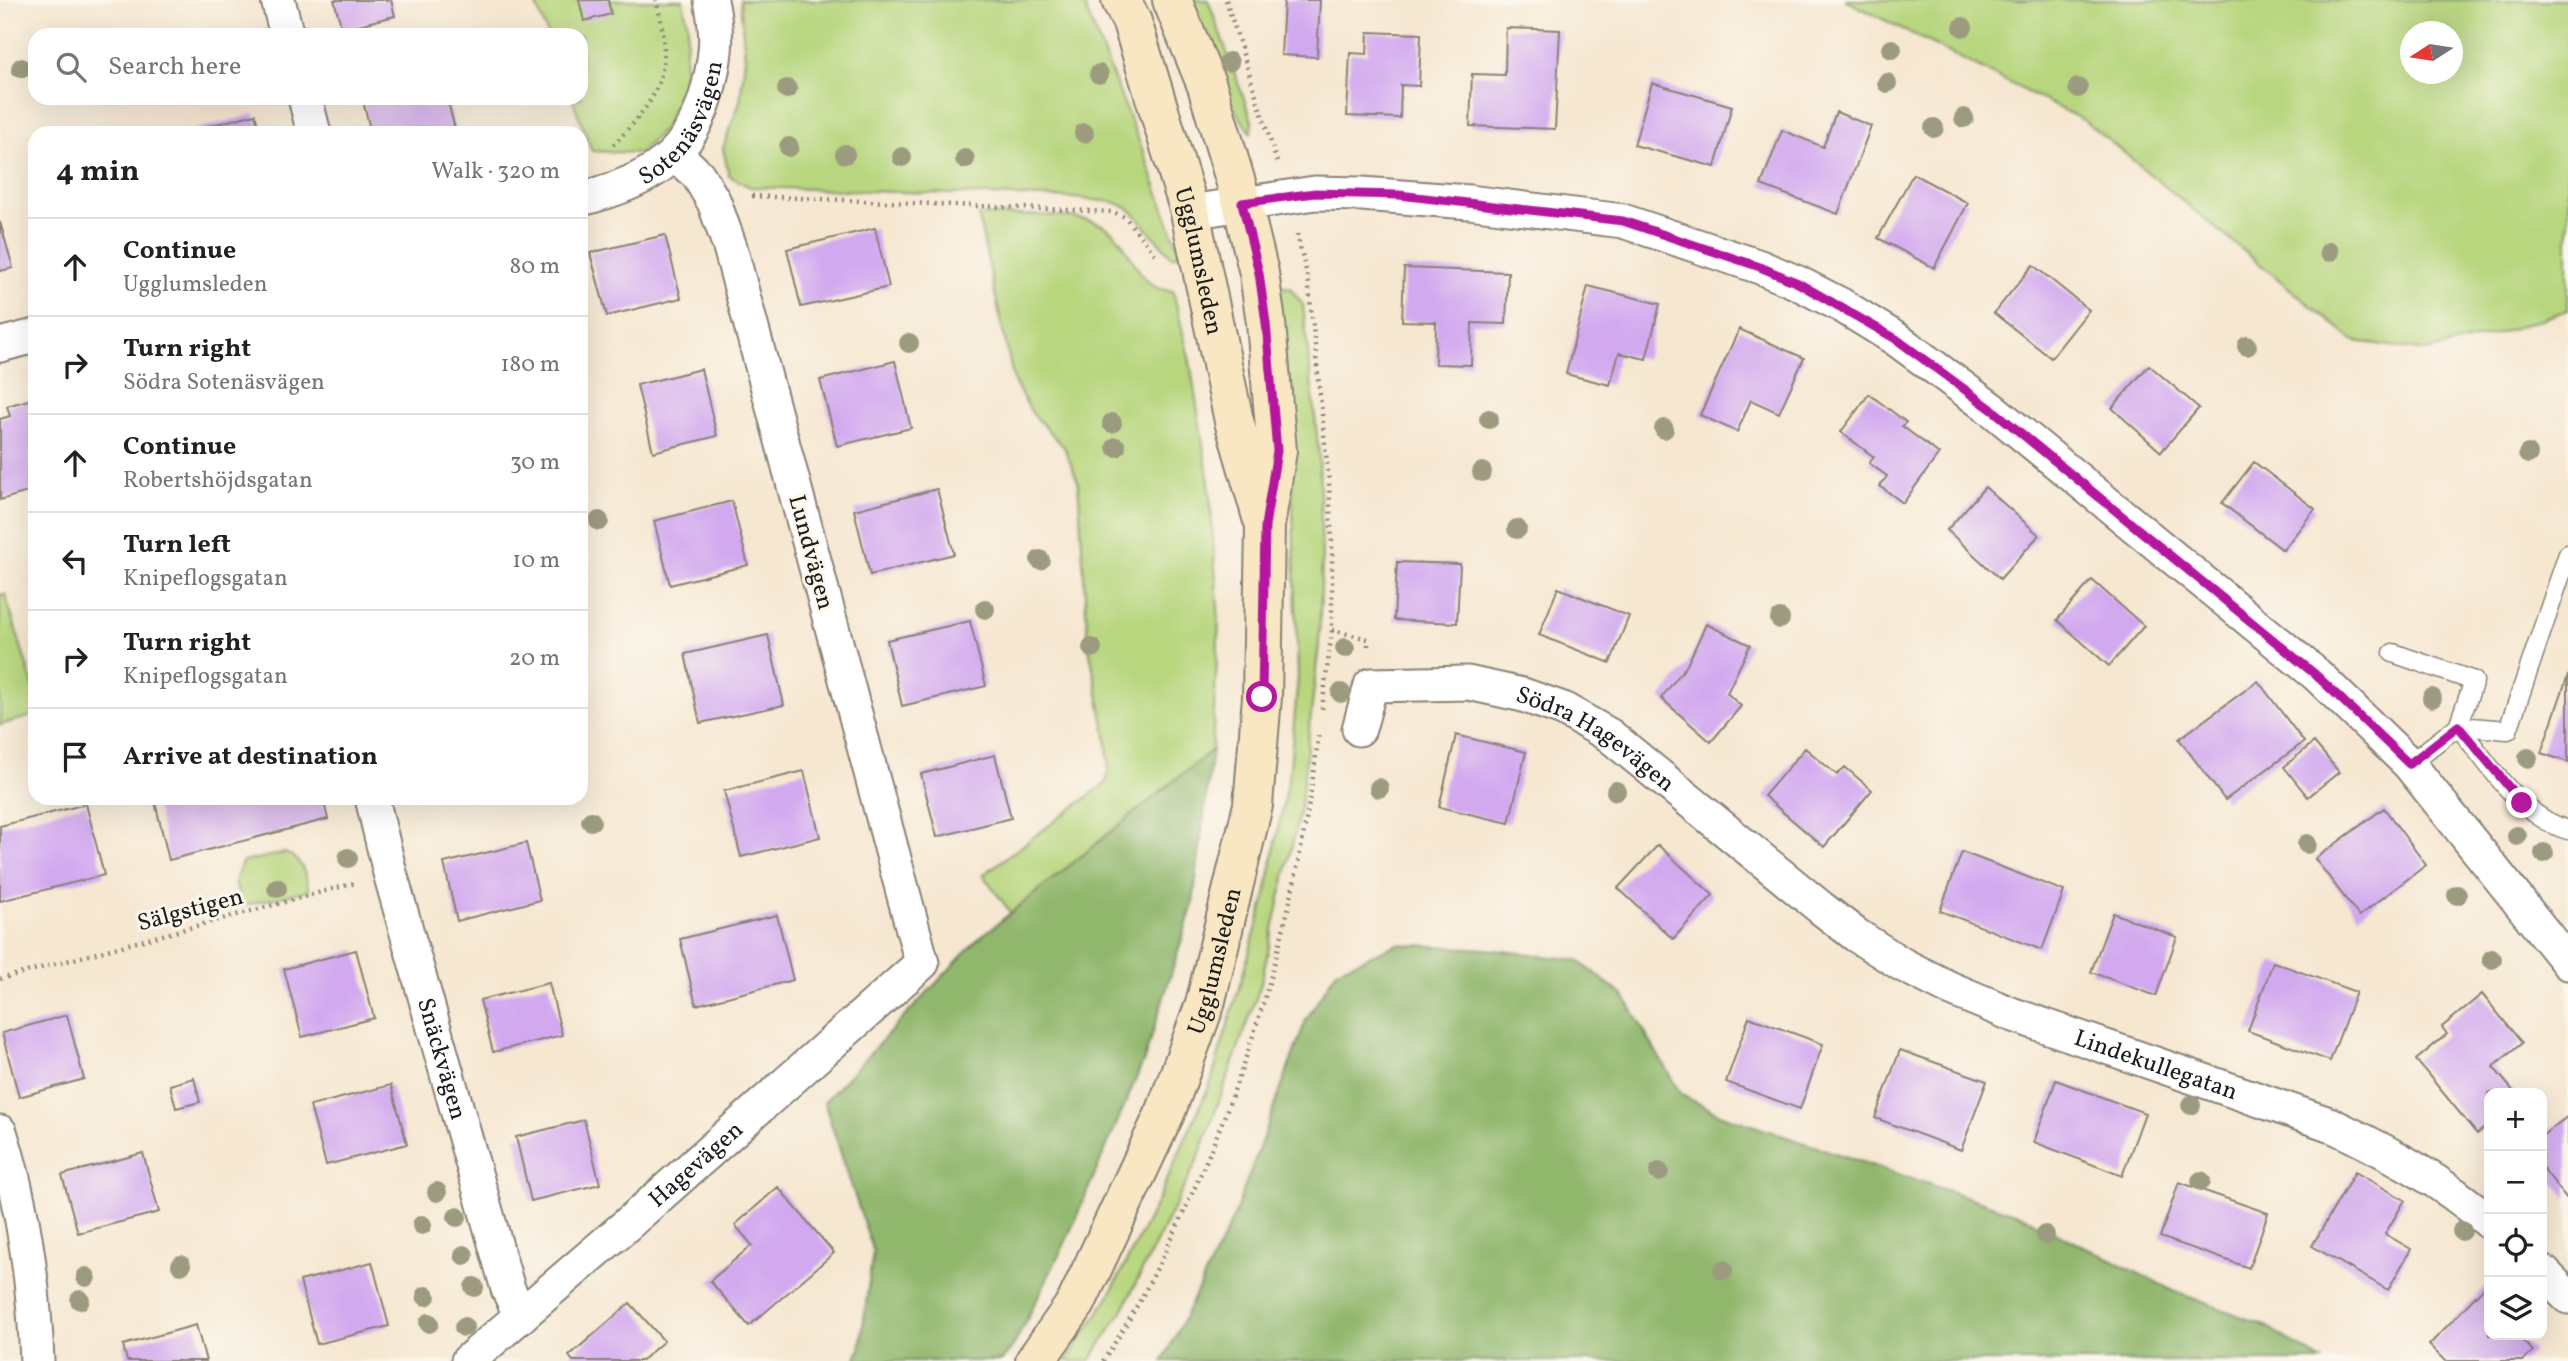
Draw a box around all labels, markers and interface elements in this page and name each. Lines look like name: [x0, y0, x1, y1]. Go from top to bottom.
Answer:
north arrow: [2400, 21, 2463, 84]
search box: [28, 28, 588, 105]
icon: search: [52, 48, 90, 86]
text: Search here: [108, 49, 241, 85]
street label: Sotenäsvägen: [633, 58, 733, 195]
text: 4 min: [56, 151, 140, 193]
text: Walk · 320 m: [431, 156, 560, 188]
street label: Ugglumsleden: [1164, 183, 1230, 338]
text: Continue: [123, 233, 236, 269]
icon: ahead: [56, 248, 94, 286]
text: 80 m: [510, 251, 560, 283]
text: Ugglumsleden: [123, 269, 267, 301]
text: Turn right: [123, 331, 251, 367]
icon: right: [56, 346, 94, 384]
text: 180 m: [501, 349, 560, 381]
text: Södra Sotenäsvägen: [123, 367, 325, 399]
text: Continue: [123, 429, 236, 465]
icon: ahead: [56, 444, 94, 482]
text: 30 m: [510, 447, 560, 479]
text: Robertshöjdsgatan: [123, 465, 313, 497]
street label: Lundvägen: [778, 491, 842, 614]
text: Turn left: [123, 527, 231, 563]
icon: left: [56, 542, 94, 580]
text: 10 m: [512, 545, 560, 577]
text: Knipeflogsgatan: [123, 563, 288, 595]
text: Turn right: [123, 625, 251, 661]
icon: right: [56, 640, 94, 678]
text: 20 m: [509, 643, 560, 675]
text: Knipeflogsgatan: [123, 661, 288, 693]
street label: Södra Hagevägen: [1511, 679, 1681, 801]
route start: [1246, 681, 1277, 712]
icon: arrive: [56, 738, 94, 776]
text: Arrive at destination: [123, 739, 378, 775]
route end: [2506, 787, 2537, 818]
street label: Sälgstigen: [134, 880, 247, 941]
street label: Ugglumsleden: [1180, 884, 1251, 1040]
street label: Snäckvägen: [407, 994, 474, 1124]
street label: Lindekullegatan: [2069, 1022, 2242, 1110]
map controls: [2484, 1088, 2547, 1340]
button: +: [2484, 1088, 2547, 1151]
street label: Hagevägen: [642, 1114, 751, 1217]
button: −: [2484, 1151, 2547, 1214]
button: locate: [2484, 1214, 2547, 1277]
button: layers: [2484, 1277, 2547, 1340]

